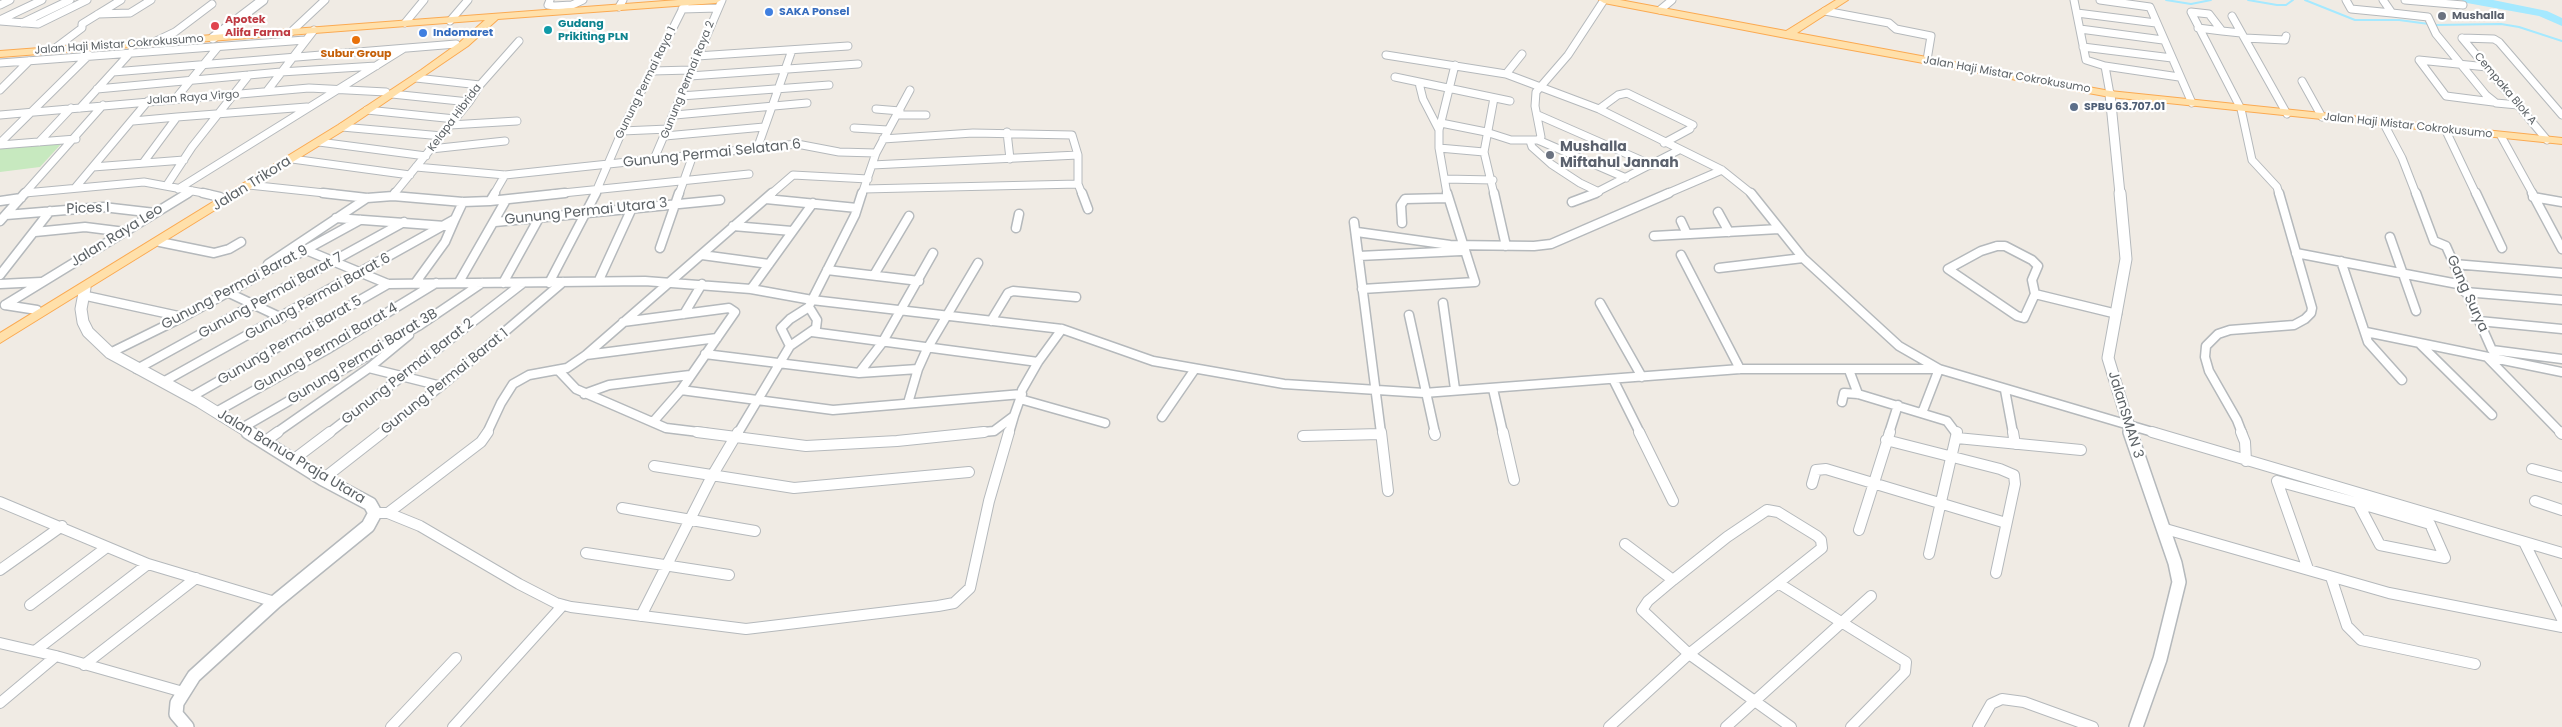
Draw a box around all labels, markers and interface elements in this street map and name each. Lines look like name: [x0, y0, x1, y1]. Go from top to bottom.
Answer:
place label: SAKA Ponsel: [779, 5, 849, 19]
marker: SAKA Ponsel: [763, 6, 775, 18]
place label: Mushalla: [2452, 9, 2504, 23]
marker: Mushalla: [2436, 10, 2448, 22]
place label: Apotek Alifa Farma: [225, 13, 291, 39]
place label: Gudang Prikiting PLN: [558, 17, 628, 43]
street label: Gunung Permai Raya 2: [658, 19, 718, 141]
marker: Apotek Alifa Farma: [209, 20, 221, 32]
marker: Gudang Prikiting PLN: [542, 24, 554, 36]
street label: Gunung Permai Raya 1: [613, 25, 679, 141]
place label: Indomaret: [433, 26, 493, 40]
marker: Indomaret: [417, 27, 429, 39]
street label: Jalan Haji Mistar Cokrokusumo: [34, 33, 204, 57]
marker: Subur Group: [350, 34, 362, 46]
place label: Subur Group: [320, 47, 392, 61]
street label: Cempaka Blok A: [2471, 50, 2539, 128]
street label: Jalan Haji Mistar Cokrokusumo: [1922, 54, 2092, 96]
street label: Kelapa Hibrida: [425, 82, 485, 154]
street label: Jalan Raya Virgo: [146, 88, 240, 108]
place label: SPBU 63.707.01: [2084, 100, 2165, 114]
marker: SPBU 63.707.01: [2068, 101, 2080, 113]
street label: Jalan Haji Mistar Cokrokusumo: [2323, 111, 2493, 141]
street label: Gunung Permai Selatan 6: [622, 136, 802, 172]
place label: Mushalla Miftahul Jannah: [1560, 139, 1679, 172]
marker: Mushalla Miftahul Jannah: [1544, 149, 1556, 161]
street label: Jalan Trikora: [210, 153, 294, 215]
street label: Gunung Permai Utara 3: [504, 195, 668, 229]
street label: Pices I: [66, 200, 110, 218]
street label: Jalan Raya Leo: [68, 201, 166, 271]
street label: Gunung Permai Barat 9: [159, 242, 311, 334]
street label: Gunung Permai Barat 7: [196, 249, 346, 343]
street label: Gunung Permai Barat 6: [242, 250, 394, 344]
street label: Gang Surya: [2443, 253, 2491, 335]
street label: Gunung Permai Barat 5: [215, 293, 365, 389]
street label: Gunung Permai Barat 4: [251, 300, 401, 396]
street label: Gunung Permai Barat 3B: [285, 306, 441, 408]
street label: Gunung Permai Barat 2: [339, 315, 477, 429]
street label: Gunung Permai Barat 1: [378, 325, 512, 439]
street label: JalanSMAN 3: [2104, 369, 2146, 461]
street label: Jalan Banua Praja Utara: [214, 406, 368, 508]

